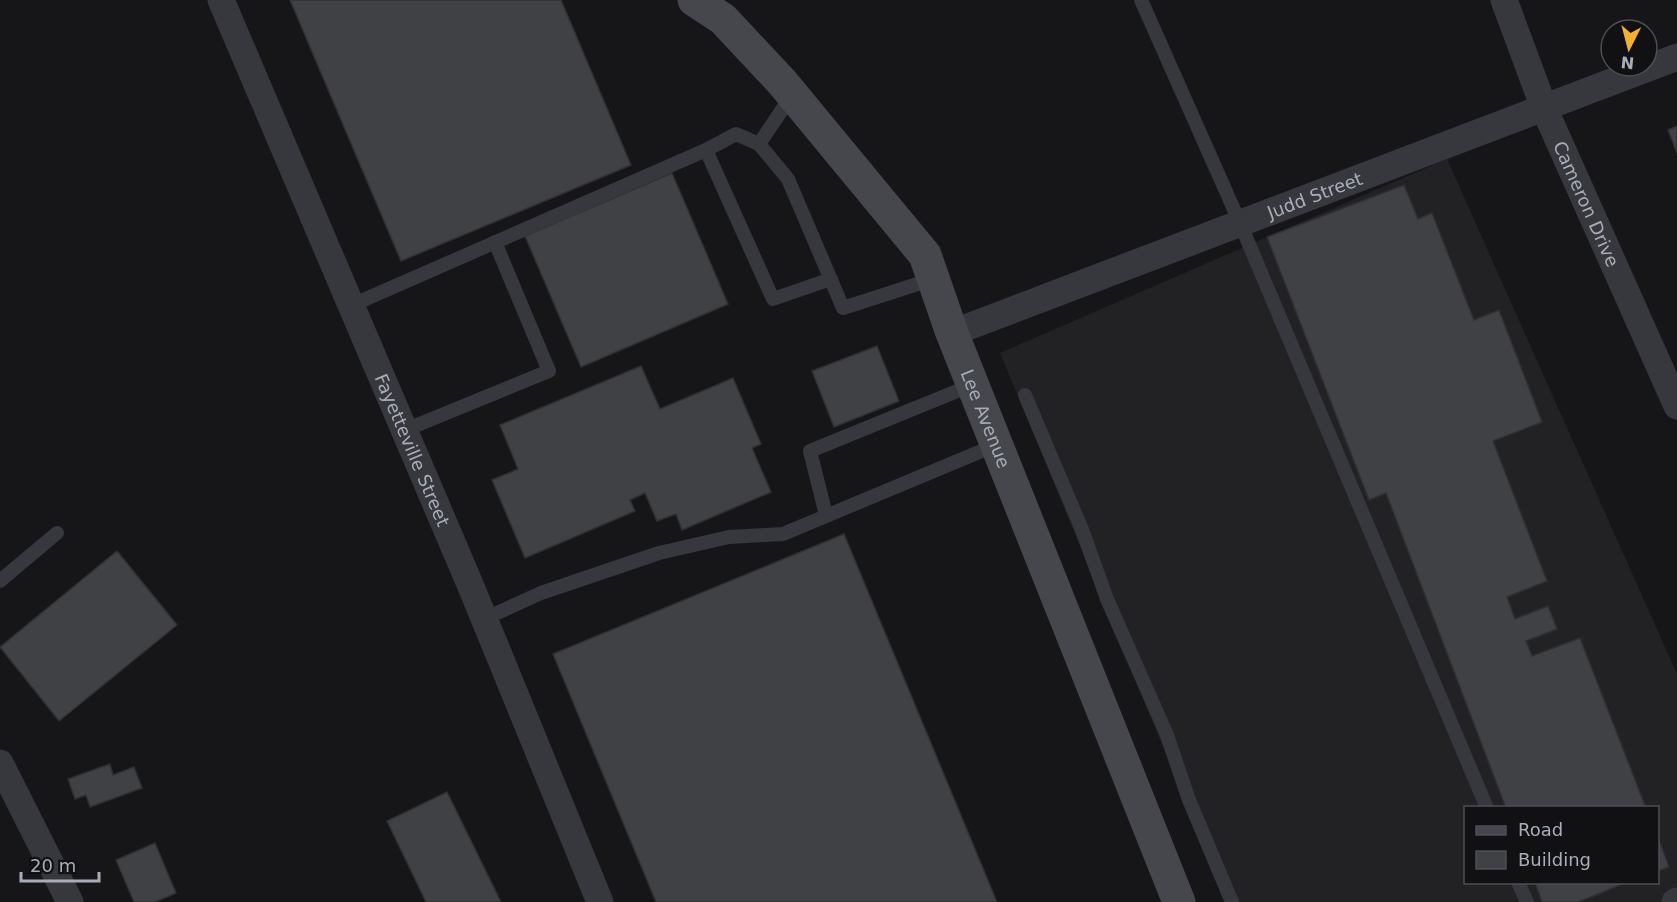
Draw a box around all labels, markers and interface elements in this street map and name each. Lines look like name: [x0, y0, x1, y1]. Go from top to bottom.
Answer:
north arrow: [1599, 18, 1659, 78]
text: N: [1620, 52, 1635, 73]
street label: Cameron Drive: [1550, 138, 1624, 270]
street label: Judd Street: [1263, 167, 1365, 223]
street label: Lee Avenue: [957, 366, 1015, 471]
street label: Fayetteville Street: [371, 370, 454, 529]
legend: [1464, 806, 1659, 884]
text: Road: [1518, 819, 1563, 840]
scale bar: [21, 845, 99, 883]
text: Building: [1518, 849, 1591, 870]
text: 20 m: [30, 855, 76, 876]

